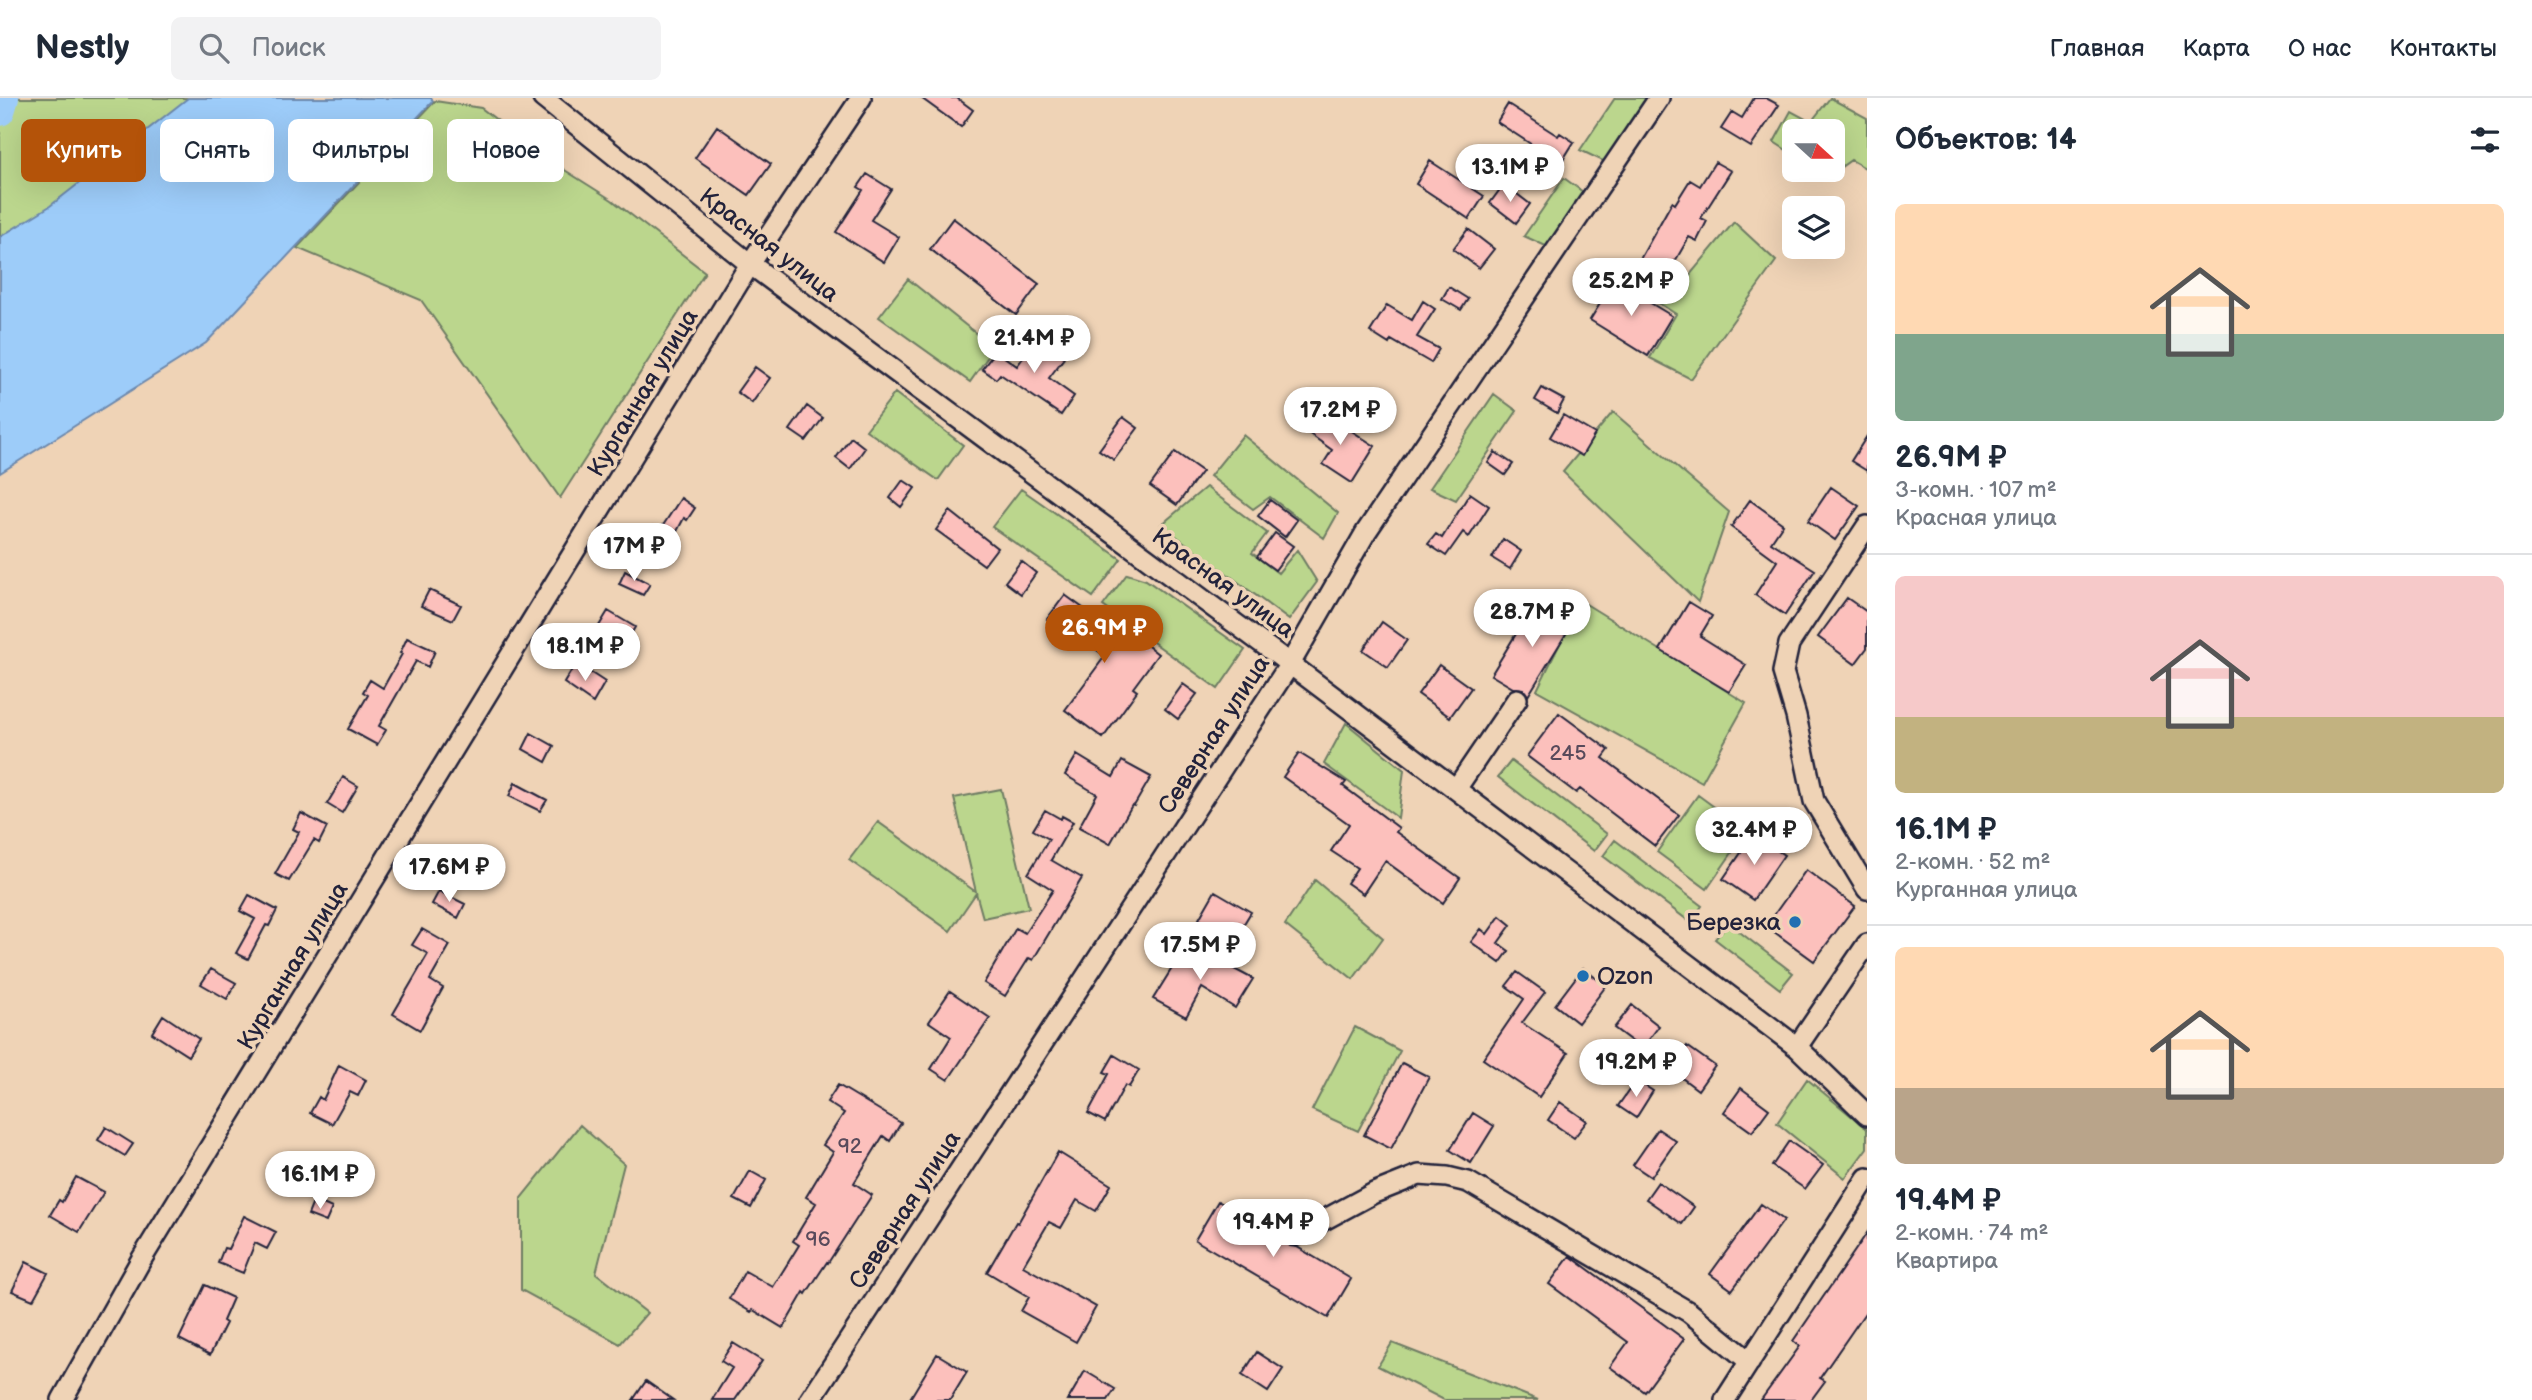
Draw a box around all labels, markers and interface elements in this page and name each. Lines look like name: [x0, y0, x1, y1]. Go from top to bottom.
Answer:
search box: [171, 17, 661, 80]
text: Nestly: [35, 28, 129, 68]
icon: search: [195, 29, 233, 67]
text: Поиск: [251, 33, 326, 64]
text: Главная: [2050, 34, 2144, 63]
text: Карта: [2182, 34, 2250, 63]
text: О нас: [2288, 34, 2351, 63]
text: Контакты: [2389, 34, 2497, 63]
chip: Купить: [21, 119, 146, 182]
chip: Снять: [160, 119, 274, 182]
chip: Фильтры: [288, 119, 433, 182]
chip: Новое: [447, 119, 564, 182]
north arrow: [1782, 119, 1844, 182]
map controls: [1782, 119, 1845, 259]
icon: filters: [2466, 121, 2504, 159]
text: Объектов: 14: [1895, 122, 2077, 158]
pin: 13.1M ₽: [1445, 144, 1575, 204]
text: 13.1M ₽: [1471, 153, 1549, 181]
street label: Красная улица: [693, 182, 845, 308]
button: layers: [1782, 196, 1845, 259]
icon: home: [2137, 249, 2263, 375]
pin: 25.2M ₽: [1566, 258, 1696, 318]
text: 25.2M ₽: [1588, 267, 1674, 295]
street label: Курганная улица: [581, 304, 705, 482]
pin: 21.4M ₽: [969, 316, 1099, 375]
text: 21.4M ₽: [993, 324, 1075, 352]
pin: 17.2M ₽: [1275, 388, 1405, 447]
text: 17.2M ₽: [1300, 396, 1380, 424]
text: 26.9M ₽: [1895, 440, 2007, 476]
text: 3-комн. · 107 m²: [1895, 476, 2057, 504]
text: Красная улица: [1895, 504, 2057, 532]
street label: Красная улица: [1146, 522, 1300, 644]
pin: 17M ₽: [585, 524, 683, 583]
text: 17M ₽: [603, 532, 665, 560]
pin: 28.7M ₽: [1467, 589, 1597, 649]
text: 28.7M ₽: [1490, 598, 1574, 626]
pin: 26.9M ₽: [1039, 606, 1169, 665]
text: 26.9M ₽: [1061, 614, 1147, 642]
icon: home: [2137, 621, 2263, 747]
pin: 18.1M ₽: [520, 624, 650, 683]
text: 18.1M ₽: [546, 632, 624, 660]
street label: Северная улица: [1152, 650, 1276, 820]
house number: 245: [1550, 741, 1586, 766]
pin: 32.4M ₽: [1689, 808, 1819, 867]
text: 16.1M ₽: [1895, 812, 1996, 848]
text: 32.4M ₽: [1711, 816, 1797, 844]
pin: 17.6M ₽: [384, 844, 514, 904]
text: 2-комн. · 52 m²: [1895, 848, 2050, 876]
text: 17.6M ₽: [409, 853, 489, 881]
text: Курганная улица: [1895, 876, 2078, 904]
street label: Курганная улица: [231, 877, 355, 1055]
place label: Березка: [1686, 908, 1781, 937]
marker: Березка: [1787, 914, 1803, 930]
pin: 17.5M ₽: [1135, 922, 1265, 982]
text: 17.5M ₽: [1160, 931, 1240, 959]
place label: Ozon: [1597, 962, 1653, 991]
marker: Ozon: [1575, 968, 1591, 984]
icon: home: [2137, 992, 2263, 1118]
pin: 19.2M ₽: [1571, 1040, 1701, 1099]
text: 19.2M ₽: [1595, 1048, 1677, 1076]
street label: Северная улица: [843, 1125, 967, 1295]
house number: 92: [838, 1134, 863, 1159]
pin: 16.1M ₽: [255, 1152, 385, 1211]
text: 16.1M ₽: [281, 1160, 359, 1188]
text: 19.4M ₽: [1895, 1183, 2001, 1219]
pin: 19.4M ₽: [1208, 1200, 1338, 1259]
text: 19.4M ₽: [1232, 1208, 1314, 1236]
text: 2-комн. · 74 m²: [1895, 1219, 2048, 1247]
house number: 96: [806, 1227, 831, 1252]
text: Квартира: [1895, 1247, 1998, 1275]

